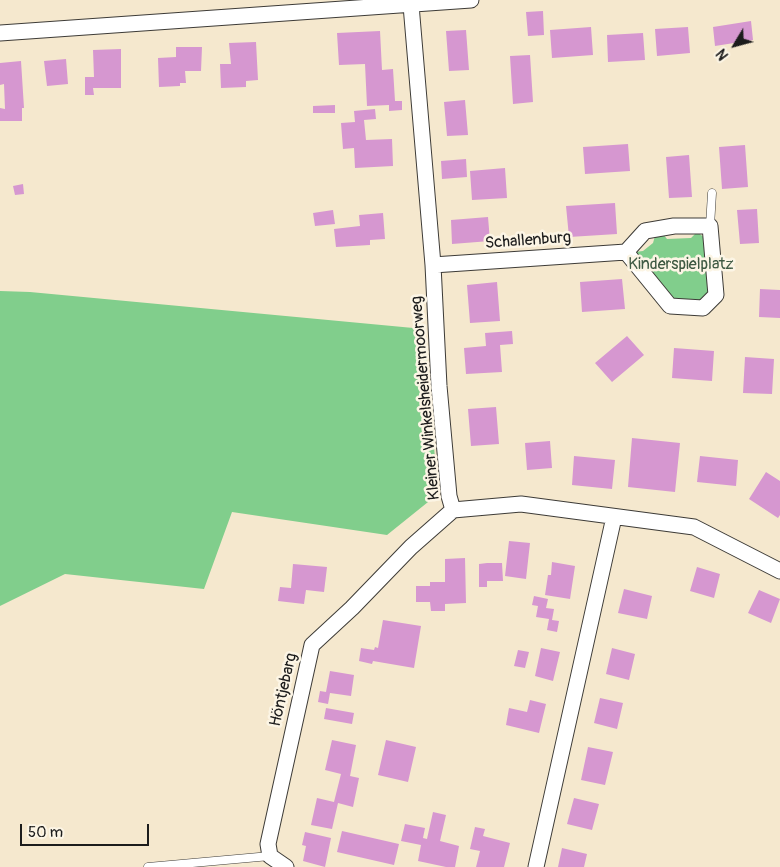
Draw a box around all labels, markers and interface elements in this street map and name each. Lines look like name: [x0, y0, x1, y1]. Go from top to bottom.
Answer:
north arrow: [710, 20, 760, 70]
text: N: [713, 45, 732, 63]
street label: Schallenburg: [484, 228, 572, 254]
park label: Kinderspielplatz: [628, 255, 734, 275]
street label: Kleiner Winkelsheidermoorweg: [408, 295, 444, 501]
street label: Höntjebarg: [266, 651, 302, 729]
scale bar: [22, 814, 151, 846]
text: 50 m: [28, 823, 63, 842]

